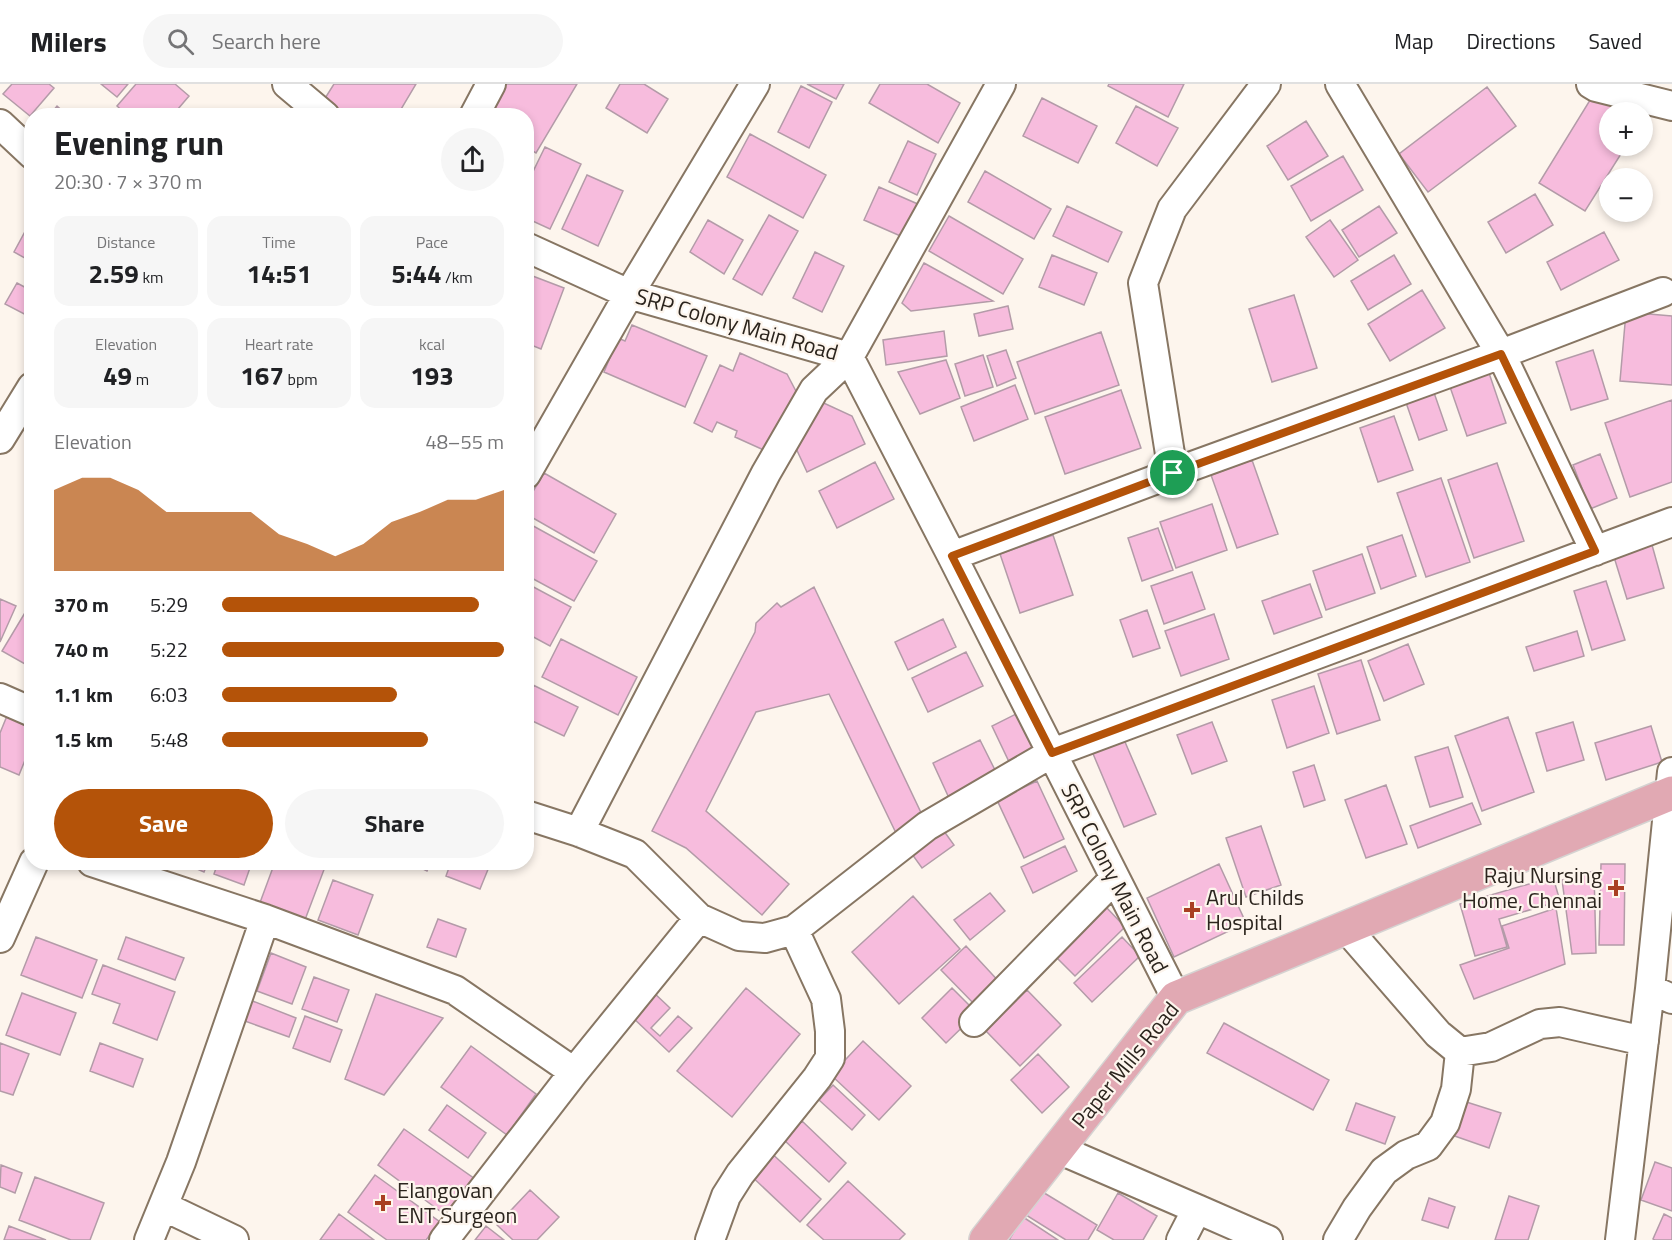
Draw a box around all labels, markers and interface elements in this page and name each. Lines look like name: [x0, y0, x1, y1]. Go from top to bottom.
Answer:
search box: [143, 14, 563, 68]
text: Milers: [30, 20, 107, 63]
text: Search here: [212, 24, 321, 58]
icon: search: [164, 25, 197, 58]
text: Map: [1394, 25, 1434, 57]
text: Directions: [1467, 25, 1556, 57]
text: Saved: [1589, 25, 1642, 57]
map controls: [1599, 102, 1653, 222]
button: +: [1599, 102, 1653, 156]
text: Evening run: [54, 118, 224, 168]
button: share: [441, 128, 504, 191]
text: 20:30 · 7 × 370 m: [54, 166, 202, 197]
button: −: [1599, 168, 1653, 222]
text: Distance: [97, 230, 155, 254]
text: Time: [262, 230, 296, 254]
text: Pace: [416, 230, 448, 254]
text: 2.59: [89, 254, 139, 293]
text: 14:51: [247, 254, 311, 293]
text: 5:44: [391, 254, 442, 293]
text: km: [139, 265, 163, 289]
text: /km: [442, 265, 473, 289]
street label: SRP Colony Main Road: [632, 279, 842, 369]
text: Elevation: [95, 332, 157, 356]
text: Heart rate: [245, 332, 313, 356]
text: kcal: [419, 332, 445, 356]
text: 49: [103, 356, 132, 395]
text: 167: [240, 356, 284, 395]
text: 193: [410, 356, 454, 395]
text: m: [132, 367, 149, 391]
text: bpm: [284, 367, 318, 391]
text: Elevation: [54, 426, 132, 457]
text: 48–55 m: [425, 426, 504, 457]
pin: [1147, 447, 1198, 498]
icon: arrive: [1156, 456, 1189, 489]
text: 370 m: [54, 589, 109, 620]
text: 5:29: [150, 589, 188, 620]
text: 740 m: [54, 634, 109, 665]
text: 5:22: [150, 634, 188, 665]
text: 1.1 km: [54, 679, 113, 710]
text: 6:03: [150, 679, 188, 710]
text: 1.5 km: [54, 724, 113, 755]
text: 5:48: [150, 724, 188, 755]
street label: SRP Colony Main Road: [1052, 777, 1178, 979]
button: Save: [54, 789, 273, 858]
button: Share: [285, 789, 504, 858]
place label: Raju Nursing Home, Chennai: [1462, 858, 1602, 917]
marker: Raju Nursing Home, Chennai: [1607, 879, 1625, 897]
place label: Arul Childs Hospital: [1206, 880, 1304, 939]
marker: Arul Childs Hospital: [1183, 901, 1201, 919]
street label: Paper Mills Road: [1063, 994, 1187, 1136]
place label: Elangovan ENT Surgeon: [397, 1173, 517, 1232]
marker: Elangovan ENT Surgeon: [374, 1194, 392, 1212]

